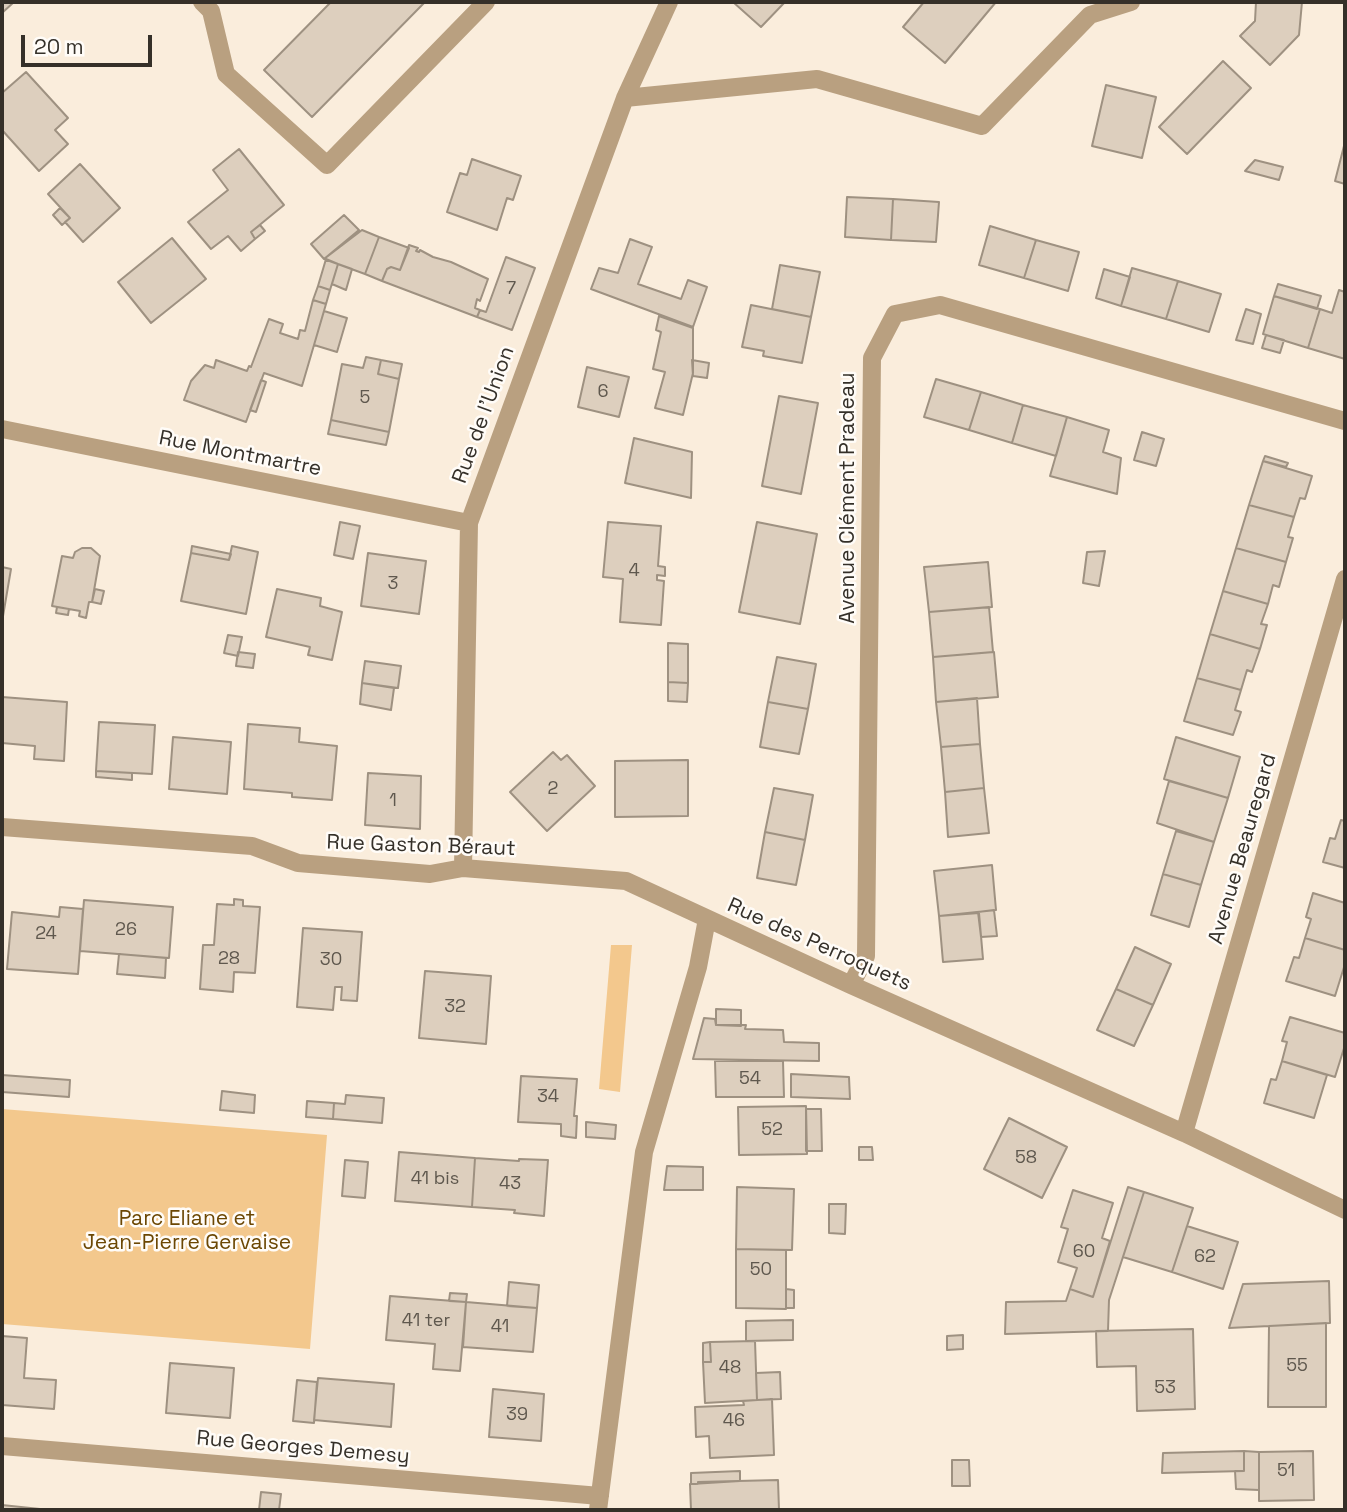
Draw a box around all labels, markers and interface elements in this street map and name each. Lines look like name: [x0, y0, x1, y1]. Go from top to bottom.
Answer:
scale bar: [24, 21, 156, 65]
text: 20 m: [34, 33, 84, 60]
house number: 7: [506, 278, 516, 300]
street label: Rue de l'Union: [448, 343, 520, 487]
street label: Avenue Clément Pradeau: [835, 372, 861, 624]
house number: 6: [597, 381, 609, 403]
house number: 5: [360, 387, 370, 409]
street label: Rue Montmartre: [157, 426, 323, 482]
house number: 4: [628, 560, 640, 582]
house number: 3: [388, 573, 398, 595]
street label: Avenue Beauregard: [1204, 751, 1282, 947]
house number: 2: [548, 778, 558, 800]
house number: 1: [389, 790, 397, 812]
street label: Rue Gaston Béraut: [326, 830, 516, 862]
street label: Rue des Perroquets: [723, 893, 915, 997]
house number: 26: [115, 919, 137, 941]
house number: 24: [35, 923, 57, 945]
house number: 28: [218, 948, 240, 970]
house number: 30: [320, 949, 342, 971]
house number: 32: [444, 996, 466, 1018]
house number: 54: [739, 1068, 761, 1090]
house number: 34: [537, 1086, 559, 1108]
house number: 52: [761, 1119, 783, 1141]
house number: 58: [1015, 1147, 1037, 1169]
house number: 41 bis: [411, 1168, 459, 1190]
house number: 43: [499, 1173, 521, 1195]
park label: Parc Eliane et Jean-Pierre Gervaise: [83, 1206, 291, 1256]
house number: 60: [1073, 1241, 1095, 1263]
house number: 62: [1194, 1246, 1216, 1268]
house number: 50: [750, 1259, 772, 1281]
house number: 41 ter: [402, 1310, 450, 1332]
house number: 41: [491, 1316, 509, 1338]
house number: 55: [1286, 1355, 1308, 1377]
house number: 48: [719, 1357, 741, 1379]
house number: 53: [1154, 1377, 1176, 1399]
house number: 39: [506, 1404, 528, 1426]
house number: 46: [723, 1410, 745, 1432]
street label: Rue Georges Demesy: [195, 1426, 411, 1470]
house number: 51: [1277, 1460, 1295, 1482]

